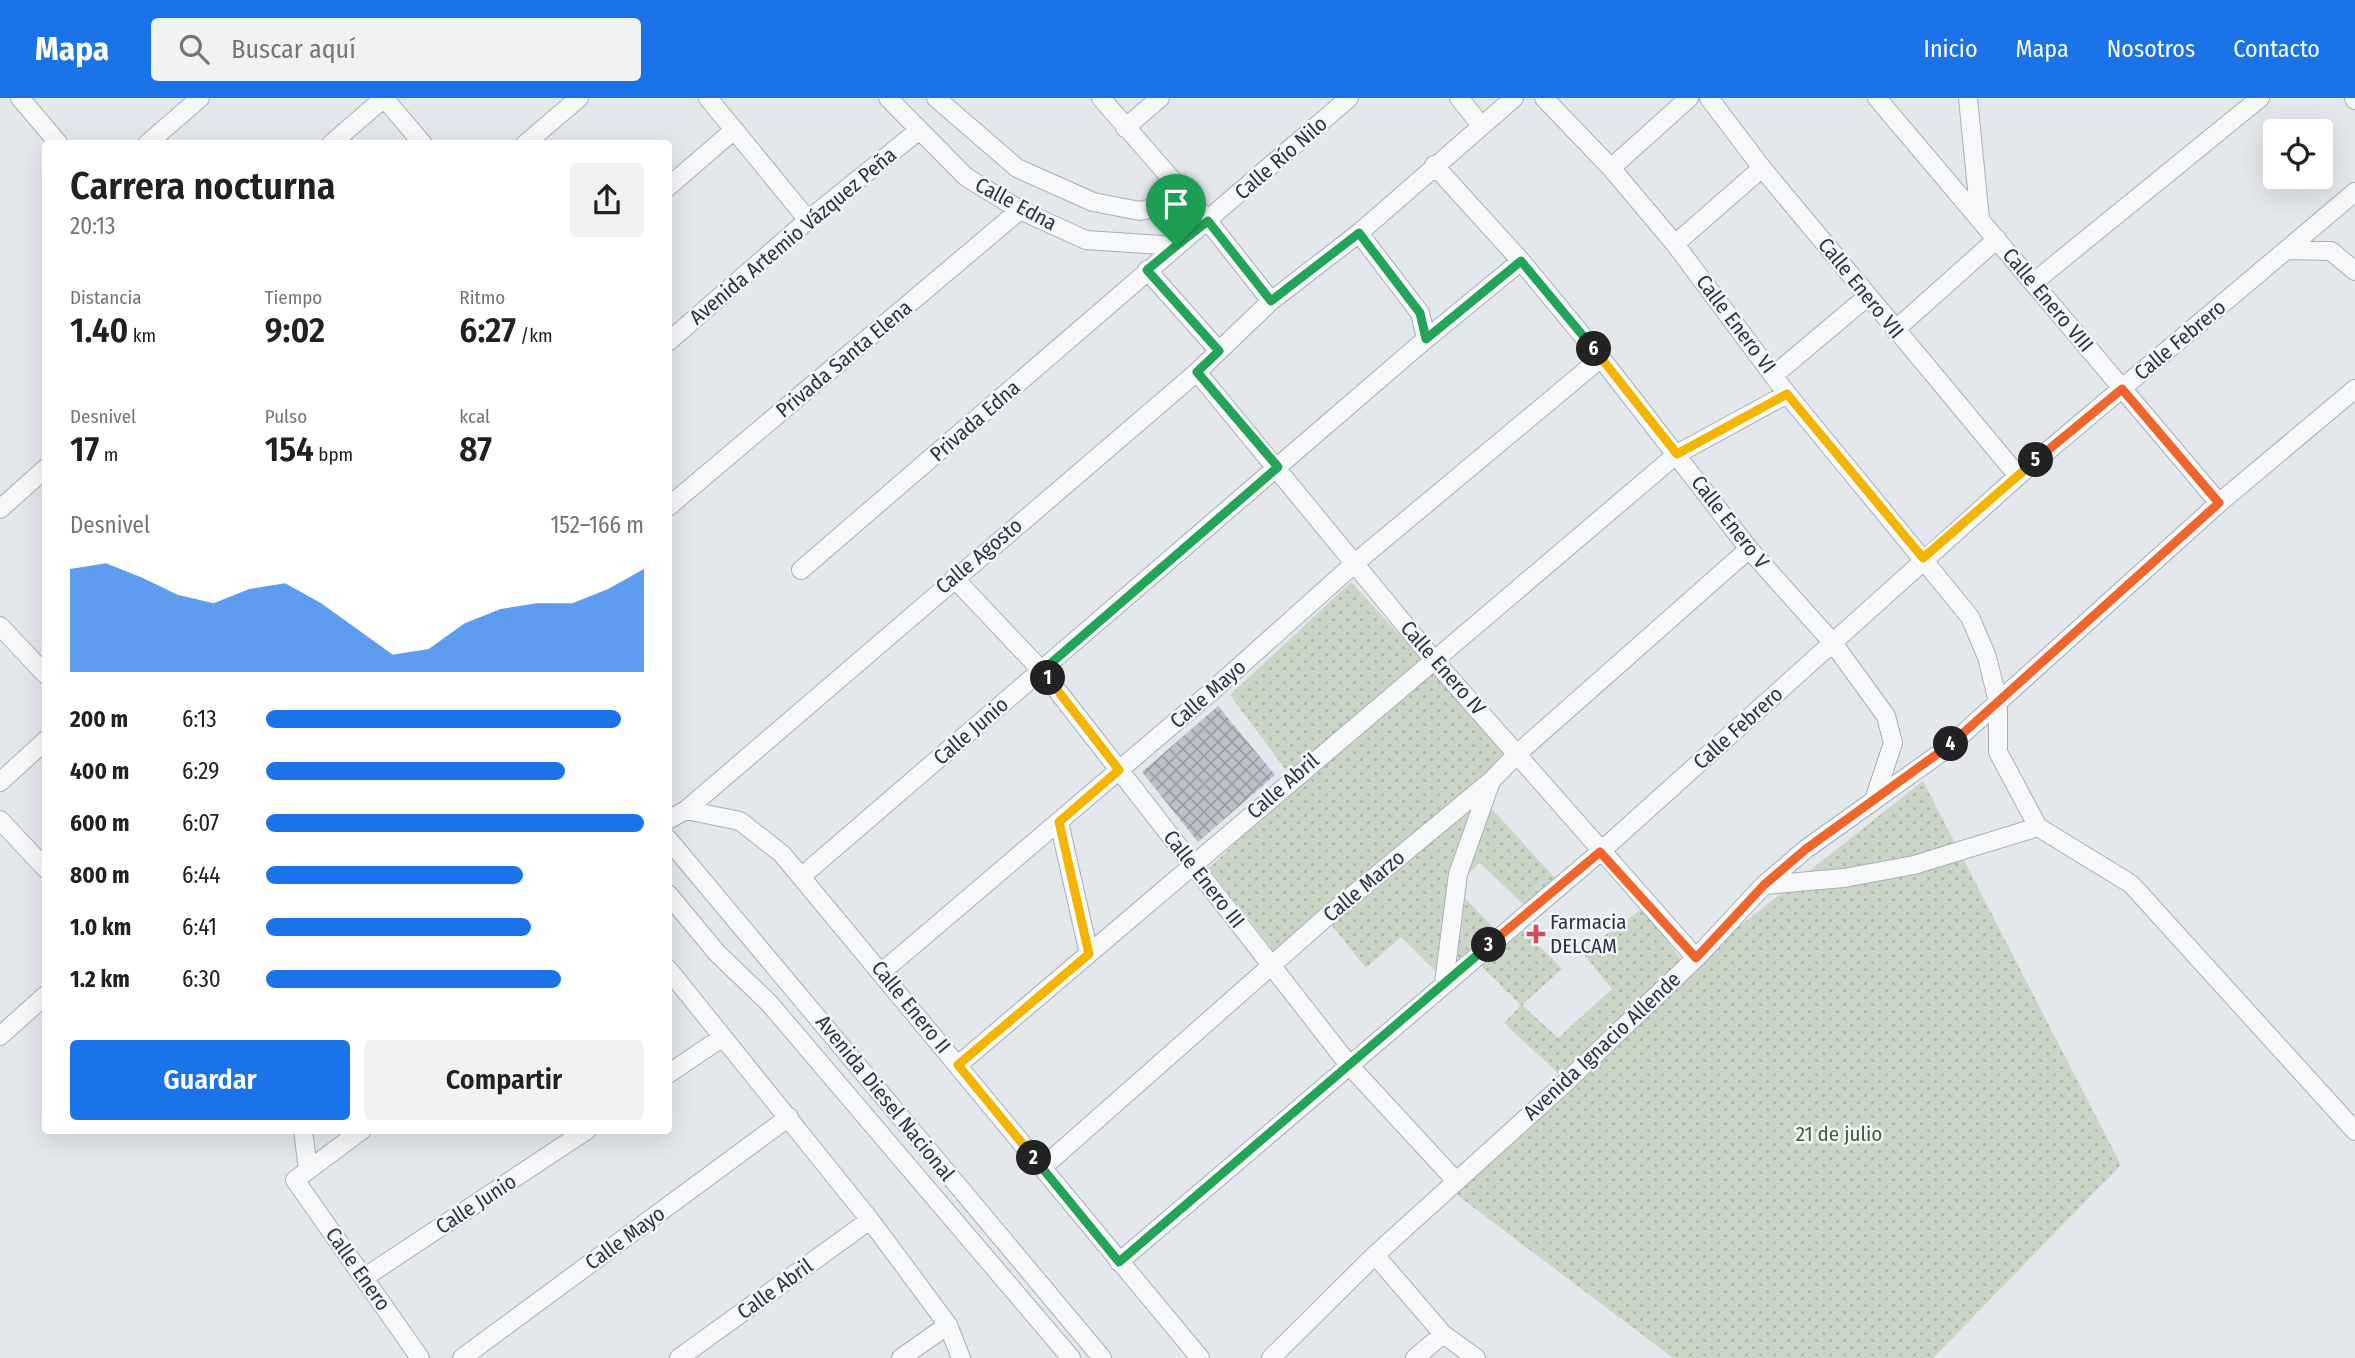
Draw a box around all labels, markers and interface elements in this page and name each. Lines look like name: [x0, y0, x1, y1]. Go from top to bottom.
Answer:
search box: [151, 18, 641, 81]
text: Mapa: [35, 29, 109, 69]
icon: search: [175, 30, 213, 68]
text: Buscar aquí: [231, 34, 356, 65]
text: Inicio: [1924, 35, 1978, 63]
text: Mapa: [2016, 35, 2069, 63]
text: Nosotros: [2107, 35, 2195, 63]
text: Contacto: [2233, 35, 2320, 63]
street label: Calle Río Nilo: [1229, 111, 1333, 205]
map controls: [2263, 119, 2333, 189]
button: locate: [2263, 119, 2333, 189]
street label: Avenida Artemio Vázquez Peña: [684, 142, 902, 330]
text: Carrera nocturna: [70, 163, 336, 209]
button: share: [570, 163, 644, 237]
street label: Calle Edna: [971, 172, 1061, 236]
pin: [1146, 174, 1206, 246]
icon: arrive: [1157, 185, 1195, 223]
text: 20:13: [70, 212, 115, 240]
street label: Calle Enero VII: [1812, 232, 1910, 344]
street label: Calle Enero VIII: [1997, 243, 2099, 357]
street label: Calle Enero VI: [1690, 270, 1782, 378]
text: Distancia: [70, 286, 142, 309]
text: Tiempo: [265, 286, 322, 309]
text: Ritmo: [459, 286, 505, 309]
street label: Calle Febrero: [2129, 294, 2231, 386]
street label: Privada Santa Elena: [771, 295, 917, 423]
text: 1.40: [70, 309, 128, 351]
text: 9:02: [265, 309, 325, 351]
text: 6:27: [459, 309, 516, 351]
text: km: [128, 324, 156, 347]
text: /km: [516, 324, 553, 347]
pin: 6: [1576, 331, 1612, 366]
text: 6: [1589, 337, 1598, 360]
street label: Privada Edna: [925, 375, 1025, 467]
text: Desnivel: [70, 405, 136, 428]
text: Pulso: [265, 405, 307, 428]
text: kcal: [459, 405, 490, 428]
text: 17: [70, 428, 99, 470]
text: 154: [265, 428, 314, 470]
text: 87: [459, 428, 492, 470]
pin: 5: [2018, 442, 2054, 478]
text: m: [99, 443, 118, 466]
text: bpm: [314, 443, 353, 466]
text: 5: [2031, 448, 2040, 471]
street label: Calle Enero V: [1685, 470, 1775, 574]
text: Desnivel: [70, 511, 150, 539]
text: 152–166 m: [550, 511, 644, 539]
street label: Calle Agosto: [930, 512, 1028, 600]
street label: Calle Enero IV: [1395, 615, 1491, 721]
street label: Calle Mayo: [1165, 654, 1251, 734]
pin: 1: [1030, 660, 1066, 696]
text: 1: [1043, 666, 1052, 689]
street label: Calle Febrero: [1688, 681, 1788, 775]
street label: Calle Junio: [928, 691, 1014, 771]
text: 200 m: [70, 705, 128, 733]
text: 6:13: [182, 705, 217, 733]
pin: 4: [1934, 726, 1968, 762]
text: 4: [1946, 732, 1955, 755]
street label: Calle Abril: [1242, 747, 1325, 824]
text: 400 m: [70, 757, 129, 785]
text: 6:29: [182, 757, 219, 785]
text: 600 m: [70, 809, 129, 837]
text: 6:07: [182, 809, 219, 837]
street label: Calle Enero III: [1158, 825, 1250, 933]
street label: Calle Marzo: [1318, 844, 1410, 928]
text: 800 m: [70, 861, 130, 889]
text: 6:44: [182, 861, 220, 889]
place label: Farmacia DELCAM: [1550, 909, 1627, 959]
text: 1.0 km: [70, 913, 131, 941]
text: 6:41: [182, 913, 217, 941]
marker: Farmacia DELCAM: [1528, 926, 1544, 942]
pin: 3: [1472, 928, 1506, 962]
text: 3: [1484, 933, 1493, 956]
street label: Calle Enero II: [866, 955, 956, 1059]
text: 1.2 km: [70, 965, 130, 993]
text: 6:30: [182, 965, 221, 993]
street label: Avenida Ignacio Allende: [1518, 966, 1686, 1126]
street label: Avenida Diesel Nacional: [810, 1010, 960, 1187]
button: Guardar: [70, 1040, 350, 1120]
button: Compartir: [364, 1040, 644, 1120]
park label: 21 de julio: [1796, 1121, 1882, 1147]
pin: 2: [1016, 1140, 1052, 1176]
text: 2: [1029, 1146, 1038, 1169]
street label: Calle Junio: [431, 1168, 521, 1240]
street label: Calle Mayo: [580, 1200, 670, 1276]
street label: Calle Enero: [320, 1222, 396, 1316]
street label: Calle Abril: [732, 1253, 818, 1325]

